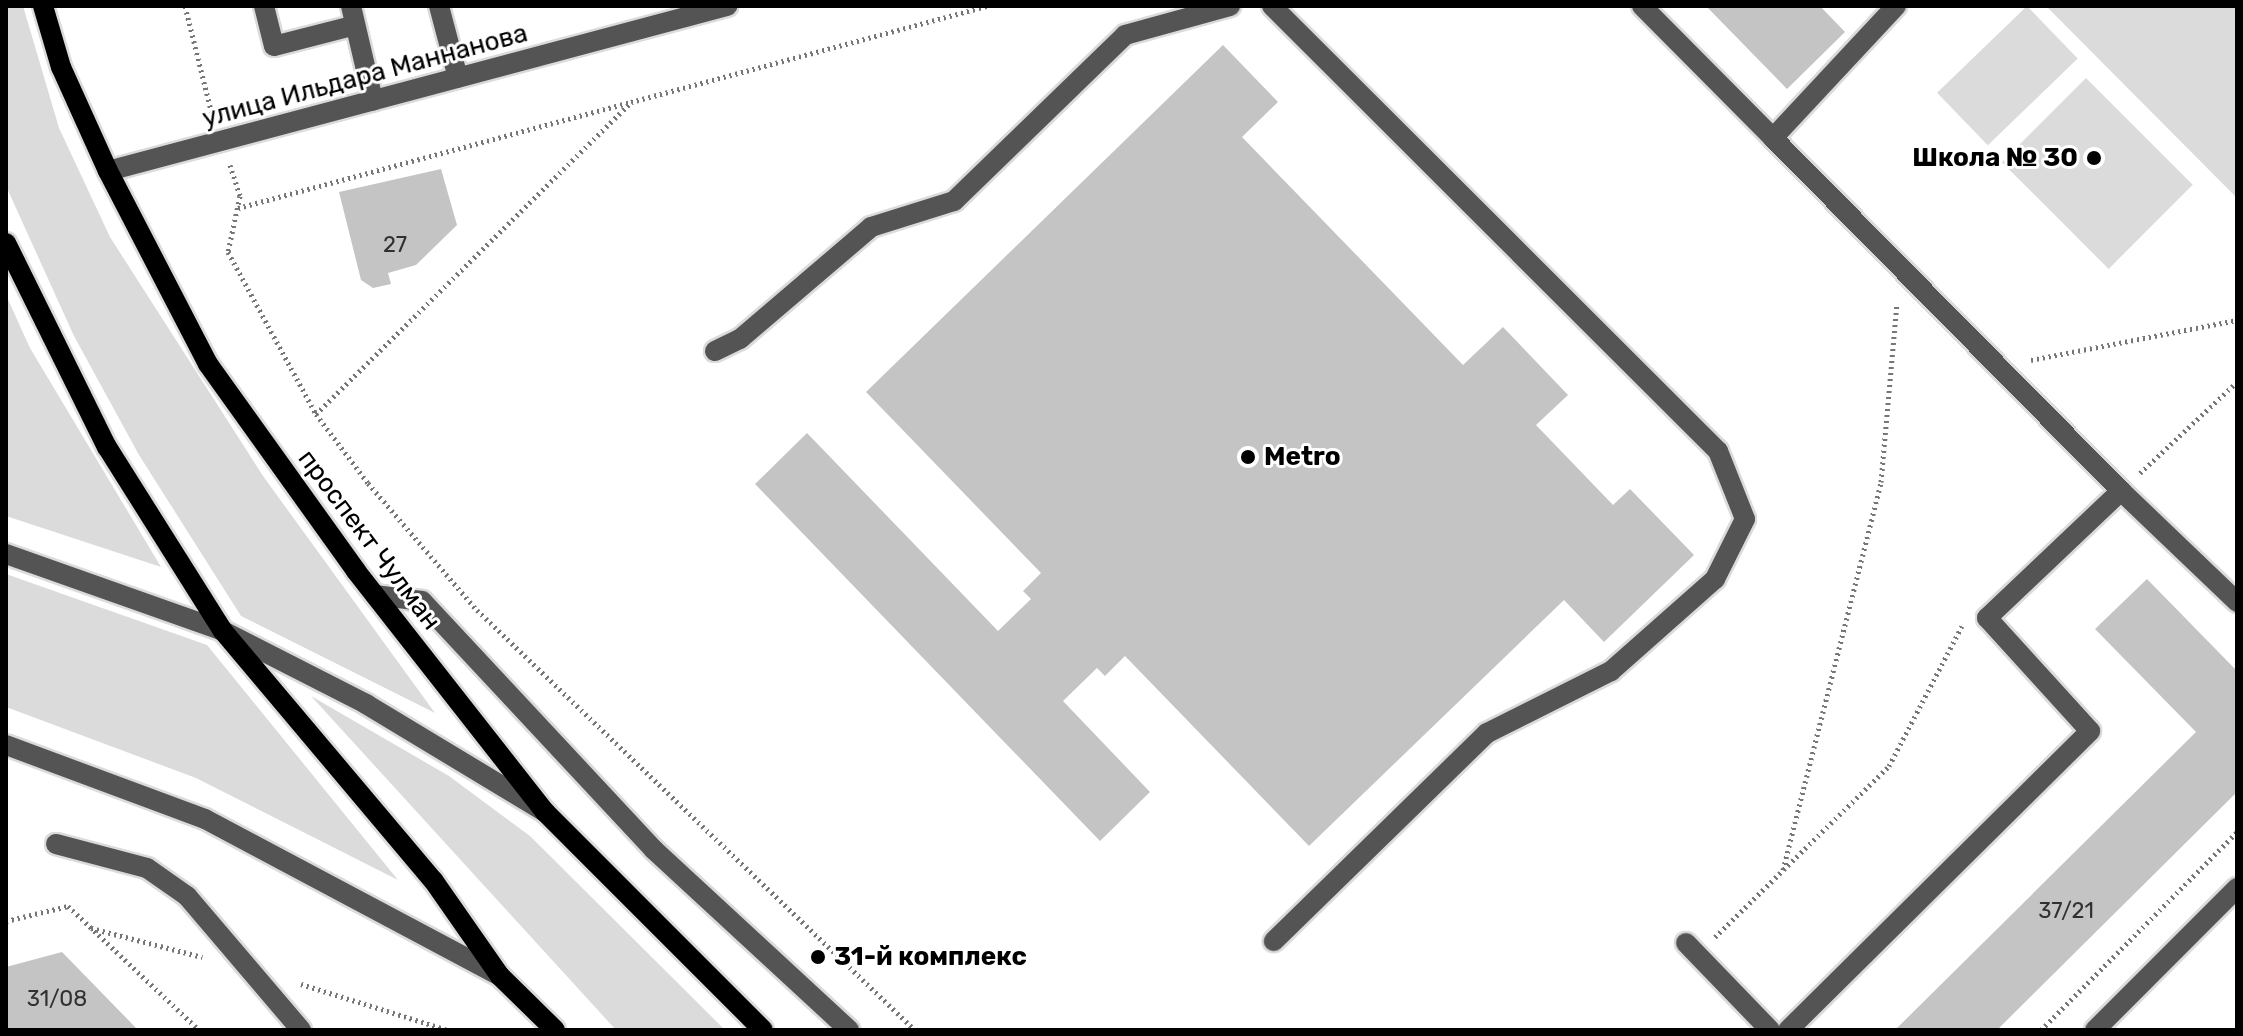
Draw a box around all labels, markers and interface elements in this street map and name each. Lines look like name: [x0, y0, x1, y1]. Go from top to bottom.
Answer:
street label: улица Ильдара Маннанова: [199, 18, 531, 134]
place label: Школа № 30: [1912, 142, 2078, 174]
marker: Школа № 30: [2085, 149, 2103, 167]
house number: 27: [383, 232, 407, 258]
place label: Metro: [1264, 441, 1341, 473]
street label: проспект Чулман: [291, 444, 447, 636]
marker: Metro: [1239, 448, 1257, 466]
house number: 37/21: [2038, 898, 2094, 924]
place label: 31-й комплекс: [834, 941, 1027, 973]
marker: 31-й комплекс: [809, 948, 827, 966]
house number: 31/08: [27, 986, 87, 1012]

